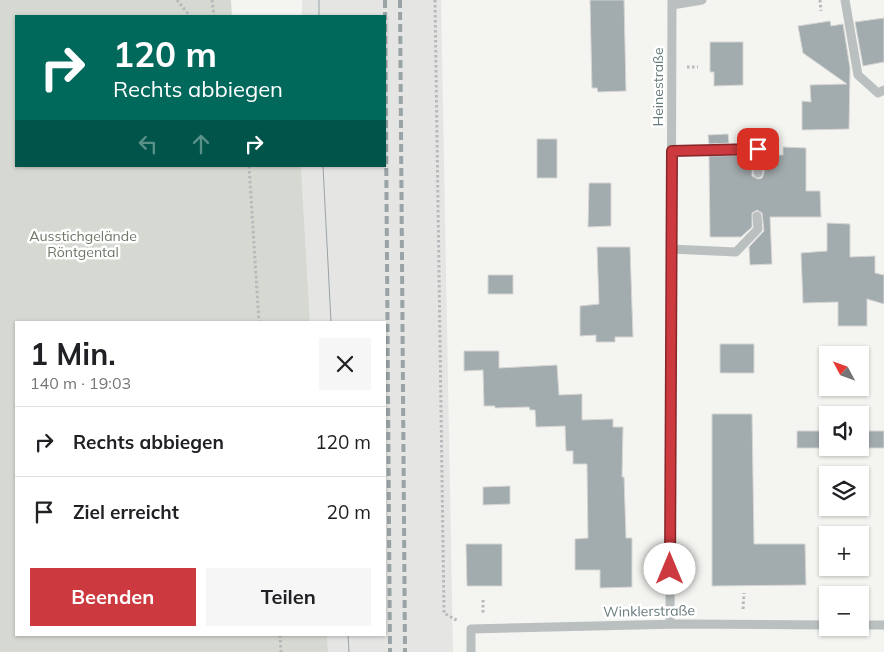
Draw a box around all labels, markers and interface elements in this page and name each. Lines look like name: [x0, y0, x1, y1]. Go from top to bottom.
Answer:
text: 120 m: [113, 32, 217, 76]
icon: right: [30, 35, 95, 100]
street label: Heinestraße: [649, 47, 667, 127]
text: Rechts abbiegen: [113, 75, 283, 103]
pin: [737, 128, 779, 170]
icon: left: [134, 130, 162, 158]
icon: ahead: [187, 130, 215, 158]
icon: right: [240, 130, 268, 158]
icon: arrive: [744, 135, 772, 163]
park label: Ausstichgelände Röntgental: [29, 227, 137, 261]
text: 1 Min.: [30, 335, 116, 373]
button: close: [319, 338, 371, 390]
north arrow: [819, 346, 869, 396]
map controls: [819, 346, 869, 636]
text: 140 m · 19:03: [30, 373, 131, 393]
button: sound: [819, 406, 869, 456]
icon: right: [30, 428, 58, 456]
text: Rechts abbiegen: [73, 430, 224, 454]
text: 120 m: [315, 430, 371, 454]
button: layers: [819, 466, 869, 516]
icon: arrive: [30, 498, 58, 526]
text: Ziel erreicht: [73, 500, 179, 524]
text: 20 m: [327, 500, 371, 524]
button: +: [819, 526, 869, 576]
position arrow: [643, 542, 695, 594]
button: Beenden: [30, 568, 196, 626]
button: Teilen: [206, 568, 371, 626]
button: −: [819, 586, 869, 636]
street label: Winklerstraße: [603, 601, 695, 621]

